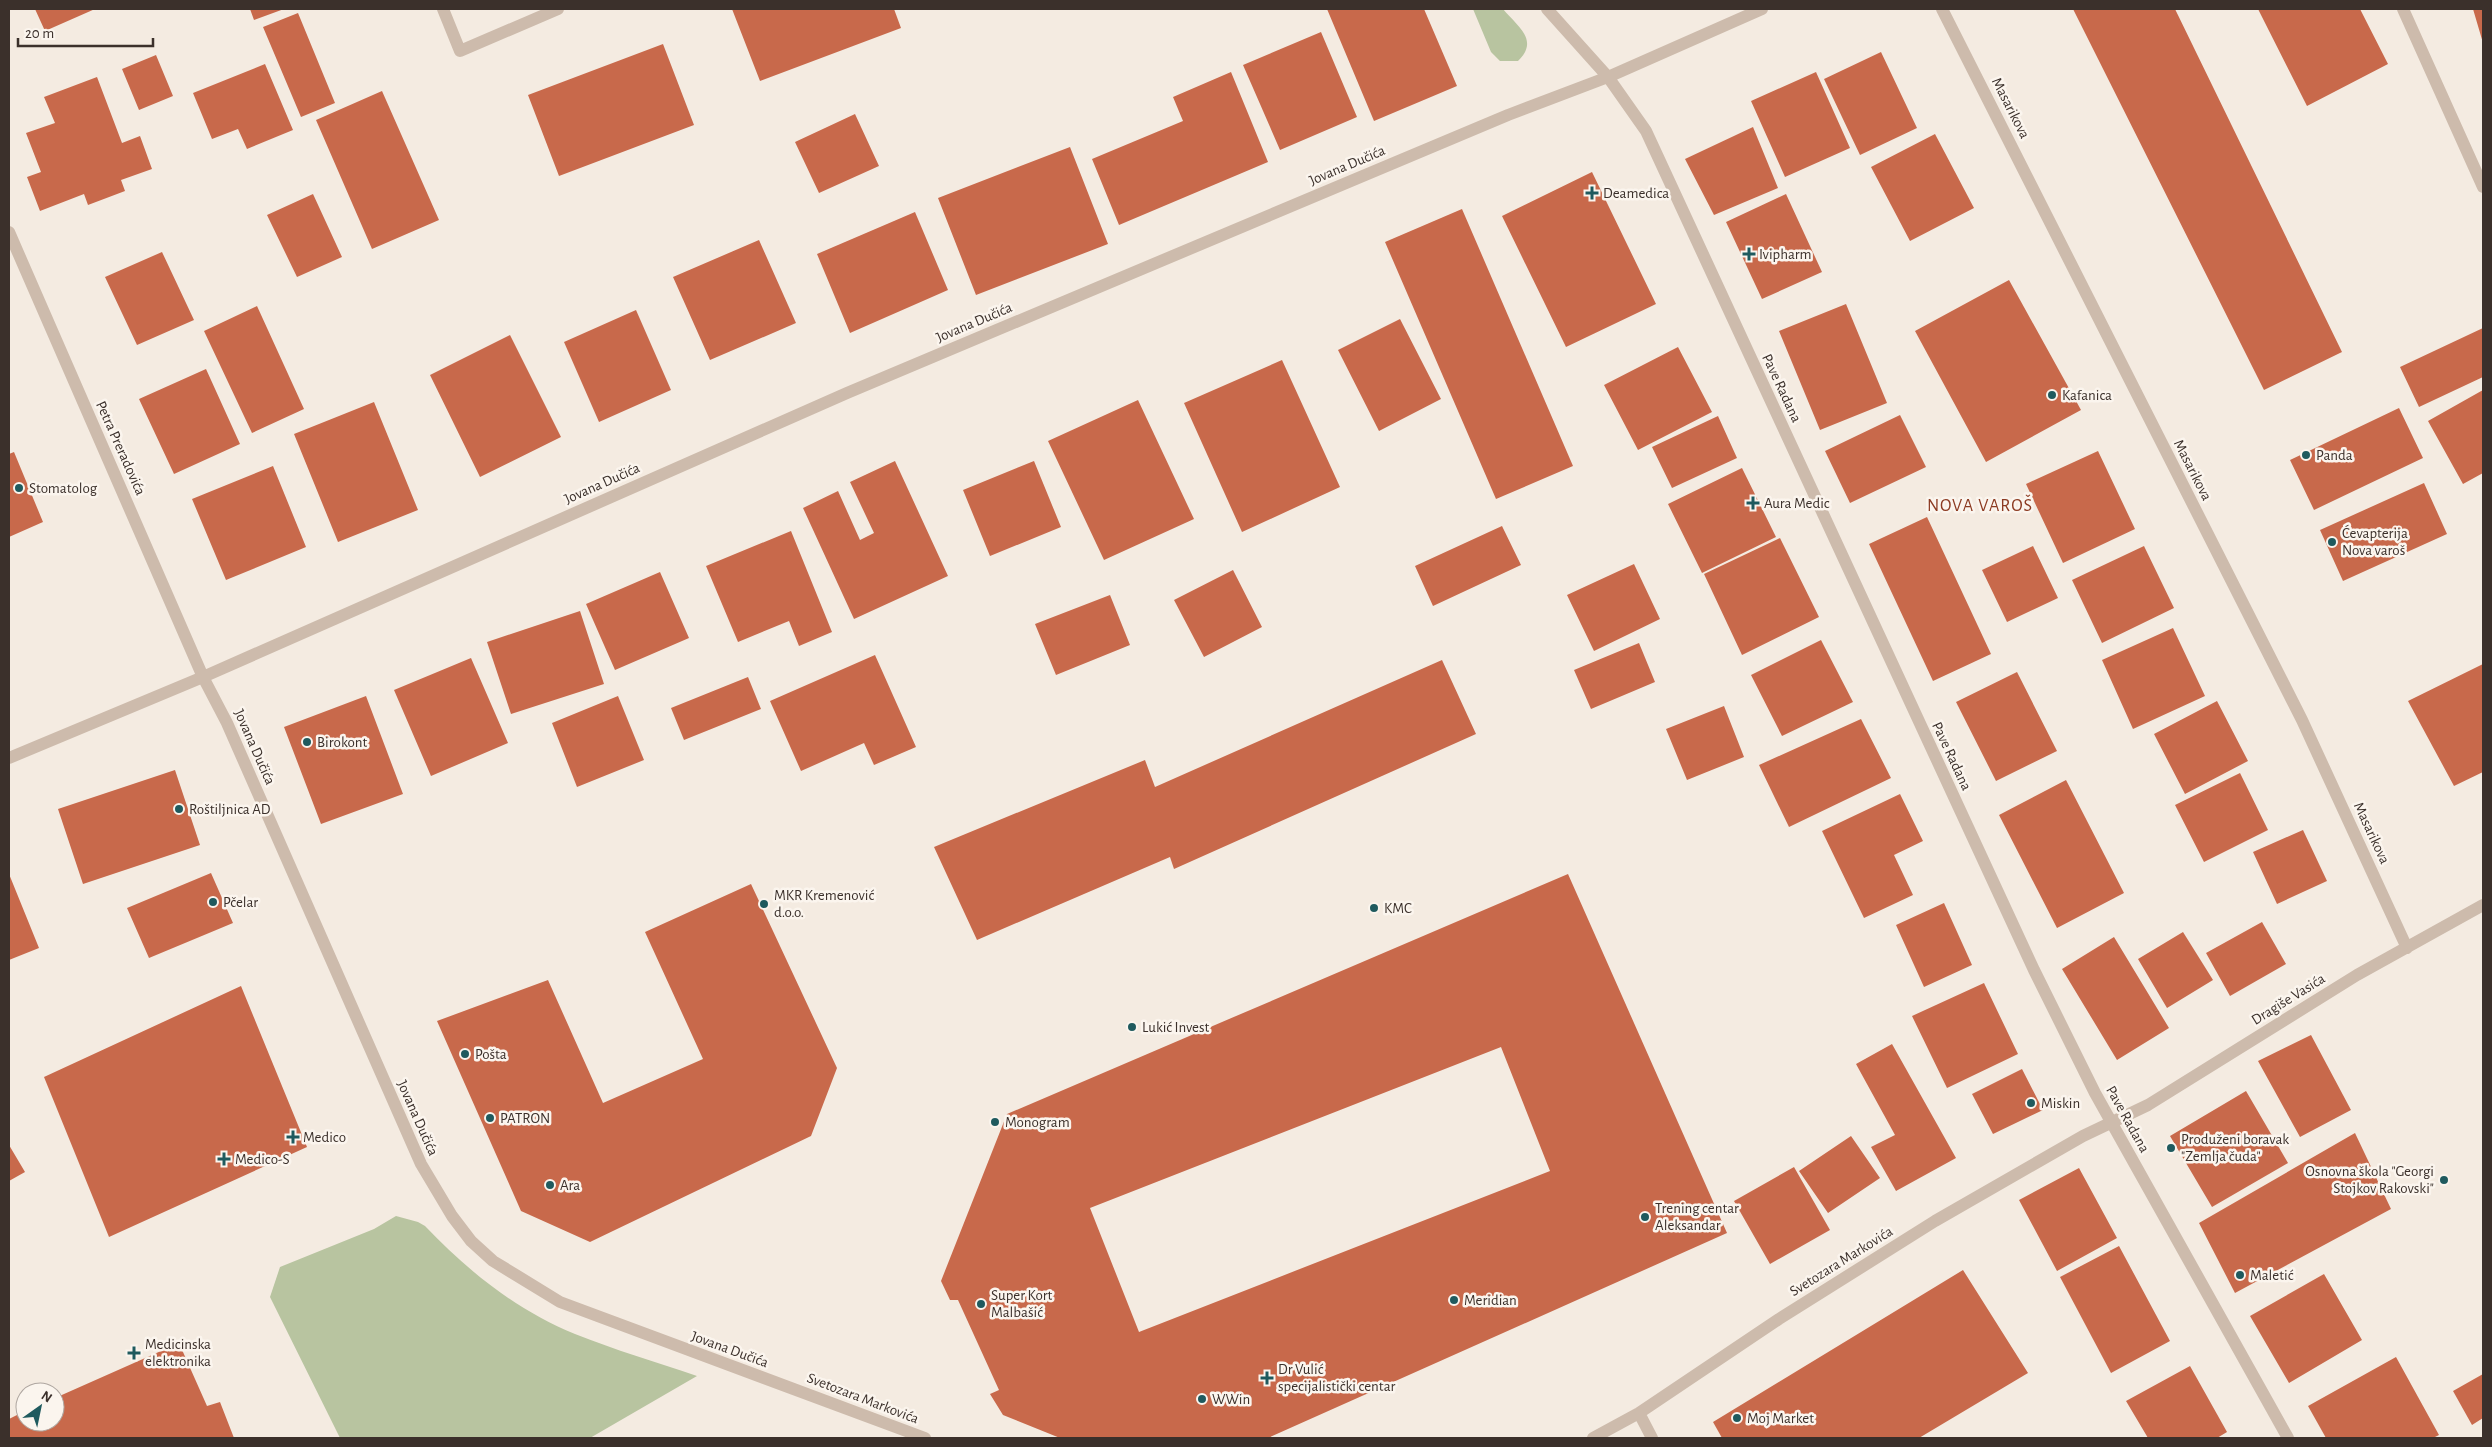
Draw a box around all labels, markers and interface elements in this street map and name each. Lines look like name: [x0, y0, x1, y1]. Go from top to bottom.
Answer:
scale bar: [18, 15, 152, 47]
text: 20 m: [25, 26, 54, 41]
street label: Masarikova: [1989, 75, 2032, 141]
street label: Jovana Dučića: [1307, 143, 1387, 188]
marker: Deamedica: [1585, 186, 1599, 200]
place label: Deamedica: [1603, 186, 1669, 201]
place label: Ivipharm: [1759, 247, 1812, 262]
marker: Ivipharm: [1743, 248, 1755, 260]
street label: Jovana Dučića: [934, 300, 1014, 345]
street label: Pave Radana: [1759, 352, 1804, 425]
place label: Kafanica: [2062, 388, 2112, 403]
marker: Kafanica: [2046, 389, 2058, 401]
street label: Petra Preradovića: [93, 399, 148, 498]
street label: Masarikova: [2171, 437, 2214, 503]
place label: Panda: [2316, 448, 2353, 463]
marker: Panda: [2300, 449, 2312, 461]
street label: Jovana Dučića: [562, 460, 642, 507]
place label: Stomatolog: [29, 481, 98, 496]
marker: Stomatolog: [13, 482, 25, 494]
district label: NOVA VAROŠ: [1927, 494, 2033, 515]
marker: Aura Medic: [1746, 496, 1760, 510]
place label: Aura Medic: [1764, 496, 1830, 511]
place label: Ćevapterija Nova varoš: [2342, 524, 2408, 558]
marker: Ćevapterija Nova varoš: [2326, 536, 2338, 548]
street label: Jovana Dučića: [231, 707, 278, 787]
street label: Pave Radana: [1929, 720, 1974, 793]
place label: Birokont: [317, 735, 367, 750]
marker: Birokont: [301, 736, 313, 748]
street label: Masarikova: [2351, 800, 2392, 866]
place label: Roštiljnica AD: [189, 802, 271, 817]
marker: Roštiljnica AD: [173, 803, 185, 815]
place label: MKR Kremenović d.o.o.: [774, 888, 874, 920]
place label: Pčelar: [223, 895, 258, 910]
marker: Pčelar: [207, 896, 219, 908]
marker: MKR Kremenović d.o.o.: [758, 898, 770, 910]
place label: KMC: [1384, 901, 1412, 916]
marker: KMC: [1368, 902, 1380, 914]
street label: Dragiše Vasića: [2249, 971, 2328, 1028]
place label: Lukić Invest: [1142, 1020, 1210, 1035]
marker: Lukić Invest: [1126, 1021, 1138, 1033]
place label: Pošta: [475, 1047, 507, 1062]
marker: Pošta: [459, 1048, 471, 1060]
street label: Jovana Dučića: [394, 1078, 441, 1158]
street label: Pave Radana: [2103, 1083, 2152, 1155]
place label: Miskin: [2041, 1096, 2080, 1111]
marker: Miskin: [2025, 1097, 2037, 1109]
place label: PATRON: [500, 1111, 550, 1126]
marker: PATRON: [484, 1112, 496, 1124]
place label: Monogram: [1005, 1115, 1070, 1130]
marker: Monogram: [989, 1116, 1001, 1128]
place label: Medico: [303, 1130, 346, 1145]
marker: Medico: [287, 1131, 299, 1143]
place label: Produženi boravak "Zemlja čuda": [2181, 1132, 2289, 1164]
marker: Produženi boravak "Zemlja čuda": [2165, 1142, 2177, 1154]
marker: Medico-S: [217, 1152, 231, 1166]
place label: Medico-S: [235, 1152, 290, 1167]
place label: Osnovna škola "Georgi Stojkov Rakovski": [2305, 1164, 2434, 1196]
marker: Osnovna škola "Georgi Stojkov Rakovski": [2438, 1174, 2450, 1186]
place label: Ara: [560, 1178, 580, 1193]
marker: Ara: [544, 1179, 556, 1191]
place label: Trening centar Aleksandar: [1655, 1201, 1739, 1233]
marker: Trening centar Aleksandar: [1639, 1211, 1651, 1223]
street label: Svetozara Markovića: [1787, 1224, 1895, 1299]
place label: Maletić: [2250, 1268, 2294, 1283]
marker: Maletić: [2234, 1269, 2246, 1281]
place label: Super Kort Malbašić: [991, 1288, 1053, 1320]
place label: Meridian: [1464, 1293, 1517, 1308]
marker: Meridian: [1448, 1294, 1460, 1306]
marker: Super Kort Malbašić: [975, 1298, 987, 1310]
street label: Jovana Dučića: [689, 1329, 770, 1370]
place label: Medicinska elektronika: [145, 1337, 211, 1369]
marker: Medicinska elektronika: [127, 1346, 141, 1360]
place label: Dr Vulić specijalistički centar: [1278, 1362, 1395, 1394]
street label: Svetozara Markovića: [805, 1370, 921, 1427]
marker: Dr Vulić specijalistički centar: [1260, 1371, 1274, 1385]
north arrow: [15, 1382, 65, 1432]
text: N: [39, 1388, 54, 1405]
place label: WWin: [1212, 1392, 1250, 1407]
marker: WWin: [1196, 1393, 1208, 1405]
place label: Moj Market: [1747, 1411, 1814, 1426]
marker: Moj Market: [1731, 1412, 1743, 1424]

